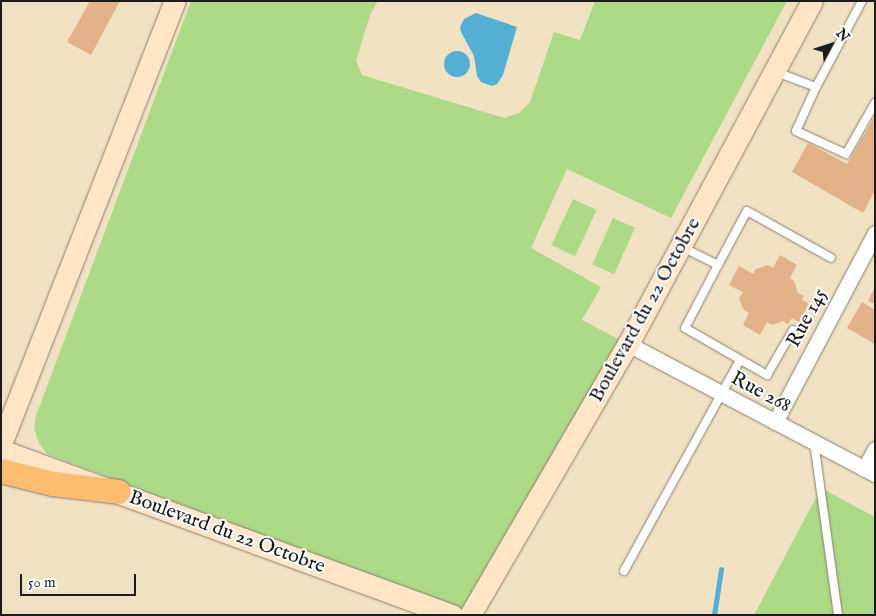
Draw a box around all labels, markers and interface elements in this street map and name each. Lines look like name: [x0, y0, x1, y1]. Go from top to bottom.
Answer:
north arrow: [806, 20, 856, 70]
text: N: [832, 25, 853, 46]
street label: Boulevard du 22 Octobre: [584, 214, 706, 406]
street label: Rue 145: [782, 284, 832, 352]
street label: Rue 268: [727, 366, 795, 418]
street label: Boulevard du 22 Octobre: [126, 485, 328, 579]
scale bar: [22, 564, 139, 596]
text: 50 m: [28, 573, 56, 592]

